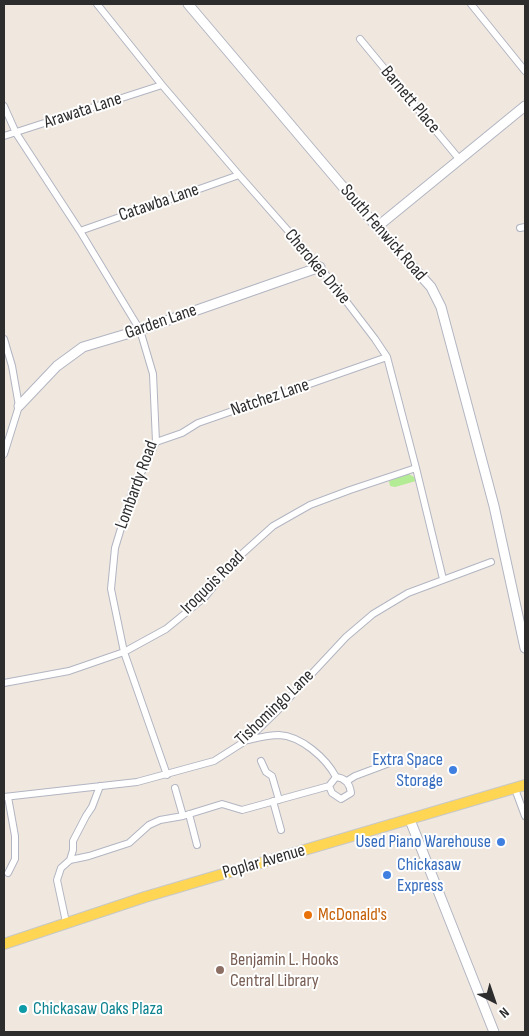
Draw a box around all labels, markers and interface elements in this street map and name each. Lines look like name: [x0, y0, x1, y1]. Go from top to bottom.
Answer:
street label: Barnett Place: [376, 62, 444, 138]
street label: Arawata Lane: [41, 88, 125, 134]
street label: Catawba Lane: [116, 179, 202, 227]
street label: South Fenwick Road: [335, 180, 431, 286]
street label: Cherokee Drive: [279, 225, 355, 309]
street label: Garden Lane: [122, 300, 200, 344]
street label: Natchez Lane: [228, 375, 312, 421]
street label: Lombardy Road: [111, 438, 163, 532]
street label: Iroquois Road: [177, 547, 249, 619]
street label: Tishomingo Lane: [231, 665, 319, 751]
place label: Extra Space Storage: [372, 749, 443, 792]
marker: Extra Space Storage: [447, 764, 459, 776]
place label: Used Piano Warehouse: [355, 831, 491, 853]
marker: Used Piano Warehouse: [495, 836, 507, 848]
street label: Poplar Avenue: [220, 840, 308, 884]
place label: Chickasaw Express: [397, 854, 461, 896]
marker: Chickasaw Express: [381, 869, 393, 881]
place label: McDonald's: [318, 904, 387, 926]
marker: McDonald's: [302, 909, 314, 921]
place label: Benjamin L. Hooks Central Library: [230, 949, 339, 992]
marker: Benjamin L. Hooks Central Library: [214, 964, 226, 976]
north arrow: [469, 976, 519, 1026]
place label: Chickasaw Oaks Plaza: [33, 998, 163, 1020]
marker: Chickasaw Oaks Plaza: [17, 1003, 29, 1015]
text: N: [496, 1004, 513, 1022]

